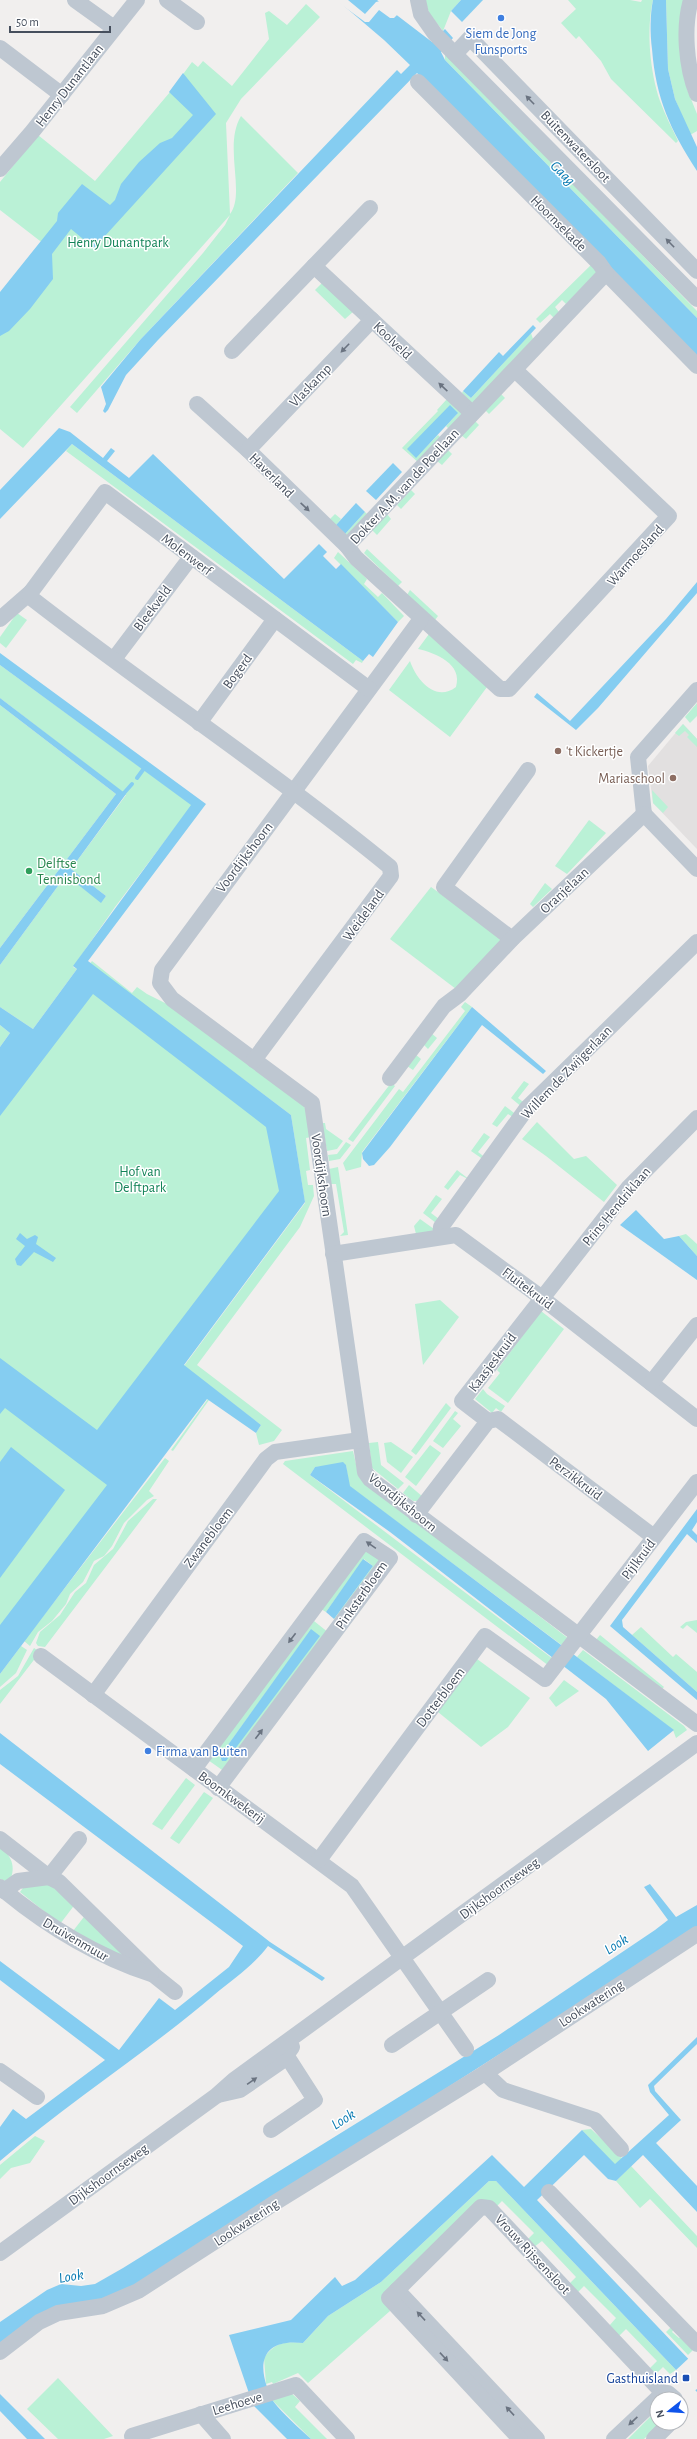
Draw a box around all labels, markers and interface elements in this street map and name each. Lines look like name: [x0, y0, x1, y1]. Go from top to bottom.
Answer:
scale bar: [10, 8, 110, 34]
marker: Siem de Jong Funsports: [496, 13, 506, 23]
text: 50 m: [16, 16, 39, 28]
place label: Siem de Jong Funsports: [466, 27, 537, 57]
street label: Henry Dunantlaan: [33, 42, 106, 130]
one-way arrow: [525, 95, 535, 105]
street label: Buitenwatersloot: [538, 108, 613, 186]
water label: Gaag: [547, 158, 578, 189]
street label: Hoornsekade: [528, 193, 589, 254]
park label: Henry Dunantpark: [67, 236, 169, 250]
one-way arrow: [665, 238, 675, 248]
street label: Koolveld: [370, 319, 414, 362]
one-way arrow: [341, 343, 350, 353]
street label: Vlaskamp: [287, 362, 334, 410]
one-way arrow: [439, 383, 448, 392]
street label: Dokter A.M. van de Poellaan: [348, 426, 462, 547]
street label: Haverland: [246, 451, 296, 501]
one-way arrow: [300, 502, 310, 512]
street label: Warmoesland: [605, 523, 667, 589]
street label: Molenwerf: [159, 531, 215, 579]
street label: Bleekveld: [131, 583, 174, 634]
street label: Bogerd: [221, 652, 255, 692]
place label: 't Kickertje: [566, 745, 623, 759]
marker: 't Kickertje: [553, 746, 563, 756]
place label: Mariaschool: [598, 772, 665, 786]
marker: Mariaschool: [668, 773, 678, 783]
street label: Voordijkshoorn: [214, 820, 276, 895]
place label: Delftse Tennisbond: [37, 857, 101, 887]
street label: Oranjelaan: [538, 865, 592, 916]
marker: Delftse Tennisbond: [24, 866, 34, 876]
street label: Weideland: [341, 887, 387, 944]
street label: Willem de Zwijgerlaan: [519, 1023, 615, 1122]
street label: Voordijkshoorn: [308, 1133, 334, 1218]
park label: Hof van Delftpark: [114, 1165, 167, 1195]
street label: Prins Hendriklaan: [580, 1165, 654, 1249]
street label: Fluitekruid: [499, 1265, 555, 1312]
street label: Kaasjeskruid: [466, 1331, 519, 1395]
street label: Perzikkruid: [546, 1455, 604, 1503]
street label: Voordijkshoorn: [365, 1471, 439, 1535]
street label: Zwanebloem: [182, 1505, 236, 1570]
street label: Pijlkruid: [619, 1537, 658, 1582]
one-way arrow: [365, 1541, 376, 1549]
street label: Pinksterbloem: [333, 1559, 390, 1632]
one-way arrow: [288, 1633, 296, 1644]
street label: Dotterbloem: [414, 1665, 468, 1730]
one-way arrow: [255, 1729, 263, 1740]
place label: Firma van Buiten: [156, 1745, 248, 1759]
marker: Firma van Buiten: [143, 1746, 153, 1756]
street label: Boomkwekerij: [196, 1769, 267, 1827]
street label: Dijkshoornseweg: [457, 1855, 542, 1922]
street label: Druivenmuur: [40, 1915, 111, 1964]
water label: Look: [602, 1931, 631, 1958]
street label: Lookwatering: [557, 1978, 627, 2030]
one-way arrow: [247, 2077, 257, 2085]
water label: Look: [329, 2106, 358, 2133]
street label: Dijkshoornseweg: [66, 2141, 151, 2208]
street label: Lookwatering: [212, 2197, 282, 2249]
street label: Vrouw Rijssensloot: [492, 2212, 573, 2298]
water label: Look: [57, 2267, 85, 2286]
one-way arrow: [416, 2311, 426, 2321]
one-way arrow: [439, 2352, 449, 2362]
place label: Gasthuisland: [606, 2372, 678, 2386]
marker: Gasthuisland: [681, 2373, 691, 2383]
street label: Leehoeve: [211, 2390, 264, 2418]
north arrow: [649, 2391, 689, 2431]
one-way arrow: [506, 2406, 515, 2415]
text: N: [654, 2409, 666, 2419]
one-way arrow: [628, 2416, 638, 2425]

